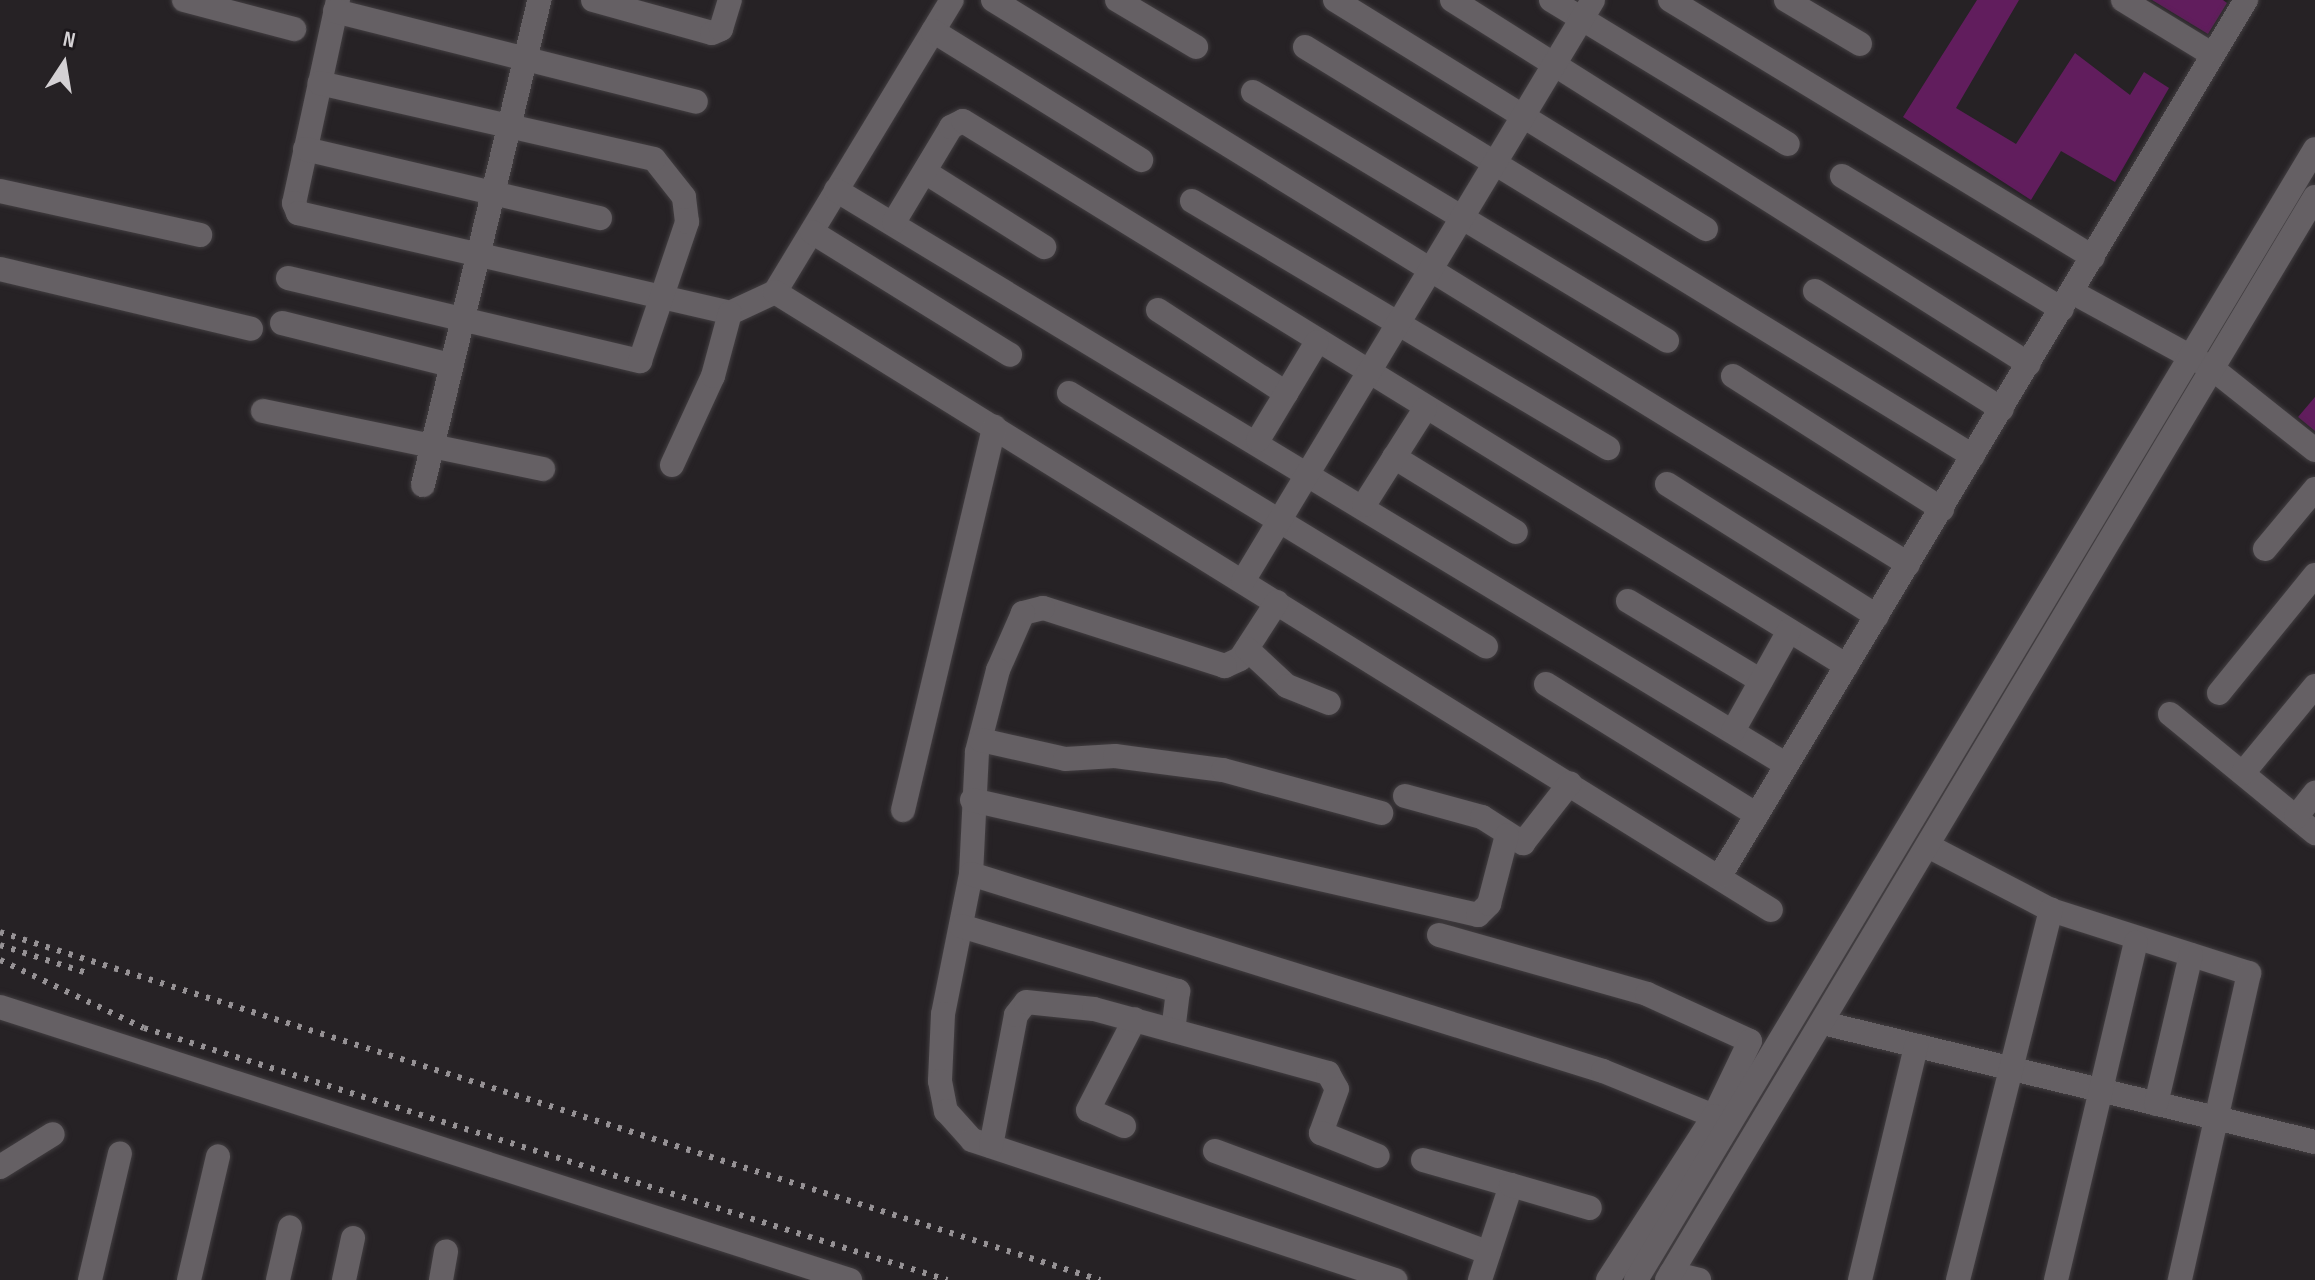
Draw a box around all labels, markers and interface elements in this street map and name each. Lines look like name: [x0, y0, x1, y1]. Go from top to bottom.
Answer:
north arrow: [24, 24, 104, 104]
text: N: [61, 26, 78, 54]

